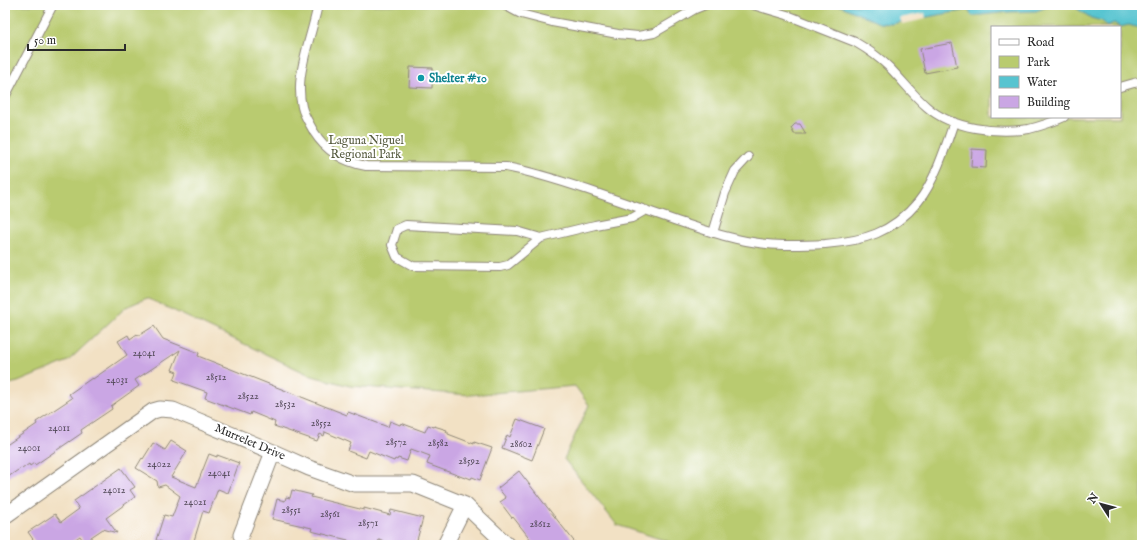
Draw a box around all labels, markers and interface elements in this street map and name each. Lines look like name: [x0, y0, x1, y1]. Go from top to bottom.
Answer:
scale bar: [28, 26, 125, 52]
legend: [991, 26, 1121, 118]
text: 50 m: [34, 33, 56, 48]
text: Road: [1027, 35, 1055, 50]
text: Park: [1027, 55, 1050, 70]
place label: Shelter #10: [429, 71, 487, 86]
marker: Shelter #10: [416, 73, 426, 83]
text: Water: [1027, 75, 1058, 90]
text: Building: [1027, 95, 1071, 110]
park label: Laguna Niguel Regional Park: [328, 133, 405, 162]
house number: 24041: [132, 347, 156, 360]
house number: 28512: [206, 371, 227, 384]
house number: 24031: [106, 374, 128, 387]
house number: 28522: [237, 390, 259, 403]
house number: 28532: [275, 398, 296, 411]
house number: 28552: [311, 417, 332, 430]
street label: Murrelet Drive: [212, 420, 288, 464]
house number: 24011: [48, 422, 70, 435]
house number: 28572: [385, 436, 407, 449]
house number: 28582: [428, 437, 449, 450]
house number: 28602: [510, 438, 533, 451]
house number: 24001: [17, 442, 41, 455]
house number: 28592: [458, 455, 480, 468]
house number: 24022: [147, 458, 171, 471]
house number: 24041: [207, 467, 231, 480]
house number: 24012: [103, 484, 126, 497]
north arrow: [1081, 484, 1121, 524]
text: N: [1085, 490, 1102, 507]
house number: 24021: [184, 496, 207, 509]
house number: 28551: [281, 504, 301, 517]
house number: 28561: [320, 508, 340, 521]
house number: 28571: [358, 517, 379, 530]
house number: 28612: [529, 518, 551, 531]

